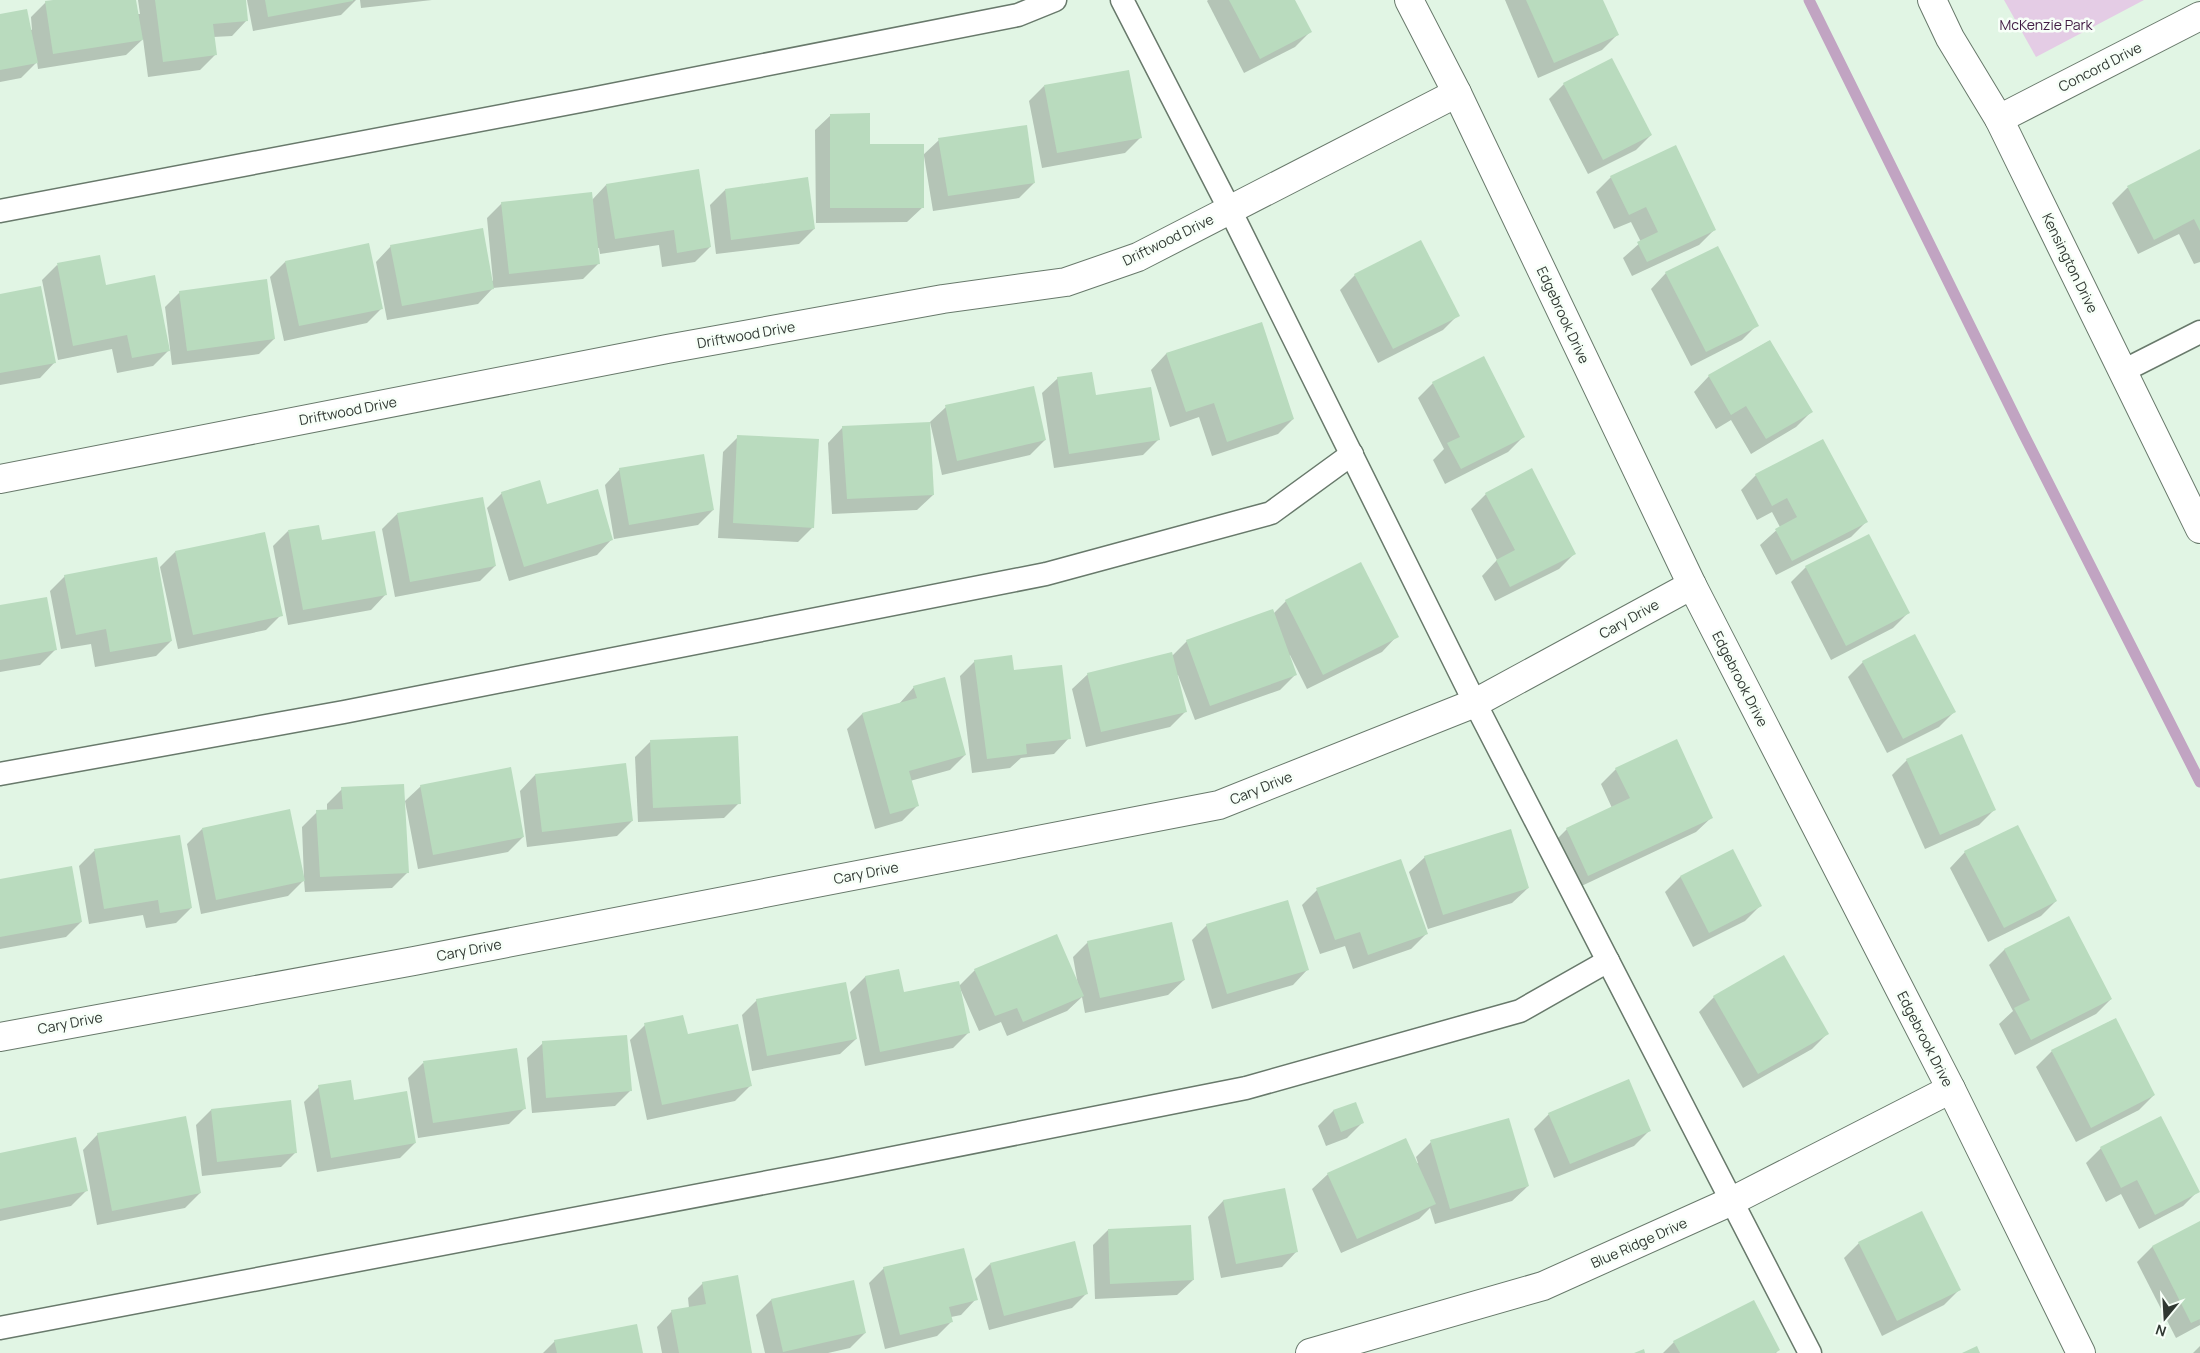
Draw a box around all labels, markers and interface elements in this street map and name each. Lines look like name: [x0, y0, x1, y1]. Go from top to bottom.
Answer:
park label: McKenzie Park: [1999, 15, 2094, 34]
street label: Concord Drive: [2055, 37, 2145, 96]
street label: Driftwood Drive: [1119, 209, 1216, 270]
street label: Kensington Drive: [2038, 210, 2103, 316]
street label: Edgebrook Drive: [1533, 263, 1594, 366]
street label: Driftwood Drive: [695, 317, 796, 352]
street label: Driftwood Drive: [297, 392, 398, 429]
street label: Cary Drive: [1595, 594, 1662, 643]
street label: Edgebrook Drive: [1708, 628, 1773, 730]
street label: Cary Drive: [1227, 766, 1295, 809]
street label: Cary Drive: [832, 857, 900, 888]
street label: Cary Drive: [435, 934, 503, 965]
street label: Edgebrook Drive: [1893, 988, 1958, 1090]
street label: Cary Drive: [36, 1007, 104, 1038]
street label: Blue Ridge Drive: [1588, 1213, 1690, 1272]
north arrow: [2140, 1293, 2190, 1343]
text: N: [2153, 1320, 2169, 1341]

